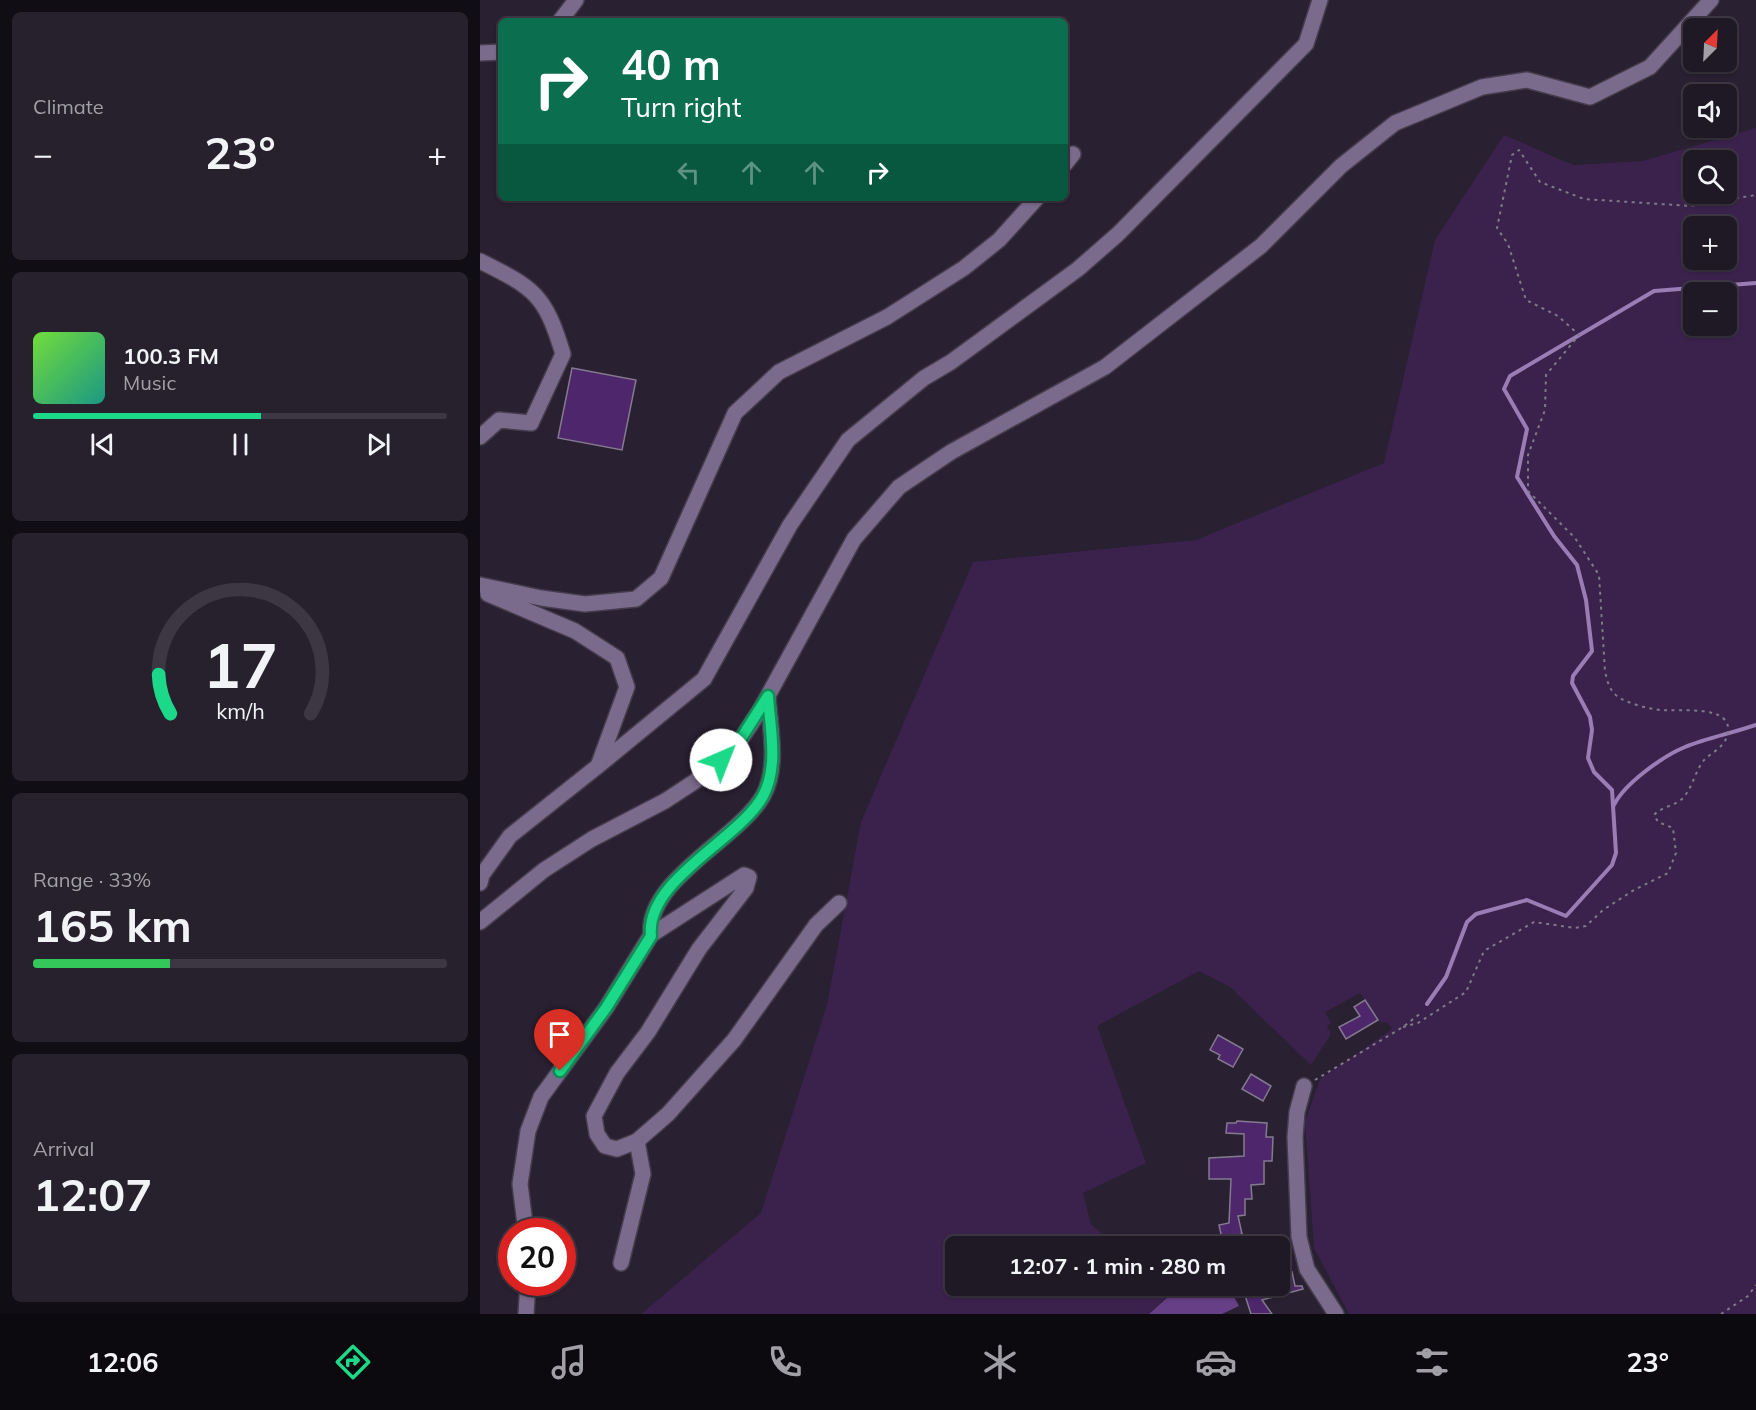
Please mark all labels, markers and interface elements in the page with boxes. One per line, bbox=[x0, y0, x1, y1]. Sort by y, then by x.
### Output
north arrow bbox=[1683, 18, 1737, 72]
map controls bbox=[1683, 18, 1737, 336]
text: 40 m bbox=[621, 38, 721, 91]
icon: right bbox=[522, 42, 600, 120]
button: sound bbox=[1683, 84, 1737, 138]
text: Turn right bbox=[621, 90, 741, 124]
text: Climate bbox=[33, 94, 104, 119]
text: 23° bbox=[204, 124, 276, 180]
text: − bbox=[33, 133, 53, 174]
text: + bbox=[427, 133, 447, 174]
button: search bbox=[1683, 150, 1737, 204]
icon: left bbox=[672, 156, 705, 189]
icon: ahead bbox=[735, 156, 768, 189]
icon: ahead bbox=[798, 156, 831, 189]
icon: right bbox=[861, 156, 894, 189]
button: + bbox=[1683, 216, 1737, 270]
button: − bbox=[1683, 282, 1737, 336]
text: 100.3 FM bbox=[123, 342, 219, 370]
text: Music bbox=[123, 370, 176, 395]
icon: previous bbox=[86, 428, 119, 461]
icon: pause bbox=[224, 428, 257, 461]
icon: next bbox=[362, 428, 395, 461]
text: 17 bbox=[203, 625, 277, 704]
text: km/h bbox=[216, 697, 264, 724]
position arrow bbox=[689, 728, 753, 792]
text: Range · 33% bbox=[33, 867, 151, 892]
text: 165 km bbox=[33, 897, 192, 953]
pin bbox=[534, 1009, 585, 1071]
icon: arrive bbox=[543, 1018, 576, 1051]
text: Arrival bbox=[33, 1136, 94, 1161]
text: 12:07 bbox=[33, 1166, 152, 1222]
speed limit sign: 20 bbox=[498, 1218, 576, 1296]
text: 12:07 · 1 min · 280 m bbox=[1009, 1252, 1226, 1280]
icon: directions bbox=[332, 1341, 374, 1383]
icon: music bbox=[548, 1341, 590, 1383]
icon: phone bbox=[764, 1341, 806, 1383]
icon: climate bbox=[979, 1341, 1021, 1383]
icon: car bbox=[1195, 1341, 1237, 1383]
icon: filters bbox=[1411, 1341, 1453, 1383]
text: 12:06 bbox=[87, 1345, 158, 1379]
text: 23° bbox=[1626, 1345, 1669, 1379]

